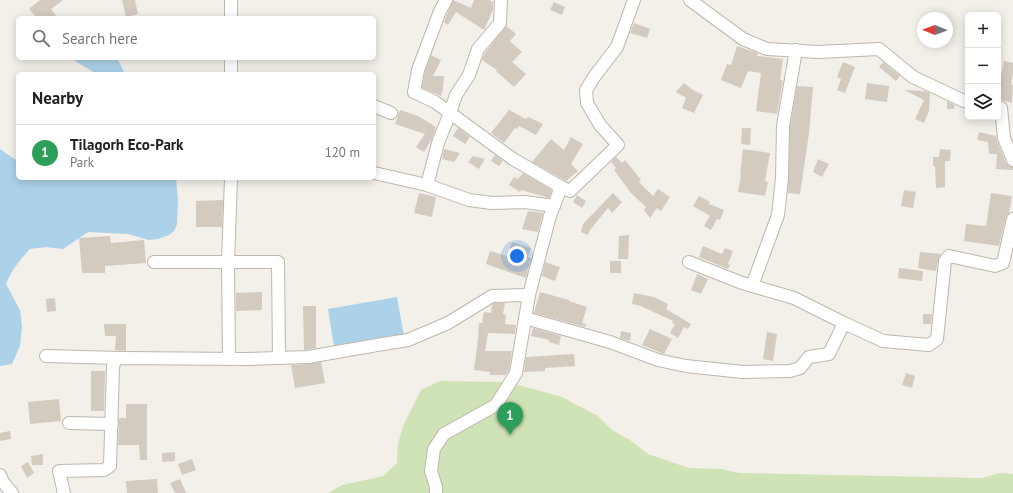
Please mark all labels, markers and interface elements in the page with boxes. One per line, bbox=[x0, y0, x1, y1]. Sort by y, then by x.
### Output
north arrow bbox=[917, 12, 953, 48]
map controls bbox=[965, 12, 1001, 120]
button: + bbox=[965, 12, 1001, 48]
search box bbox=[16, 16, 376, 60]
icon: search bbox=[30, 27, 52, 49]
text: Search here bbox=[62, 29, 138, 48]
button: − bbox=[965, 48, 1001, 84]
button: layers bbox=[965, 84, 1001, 120]
text: Nearby bbox=[32, 87, 83, 109]
text: Tilagorh Eco-Park bbox=[70, 135, 183, 154]
text: 1 bbox=[41, 144, 49, 161]
text: 120 m bbox=[325, 144, 360, 161]
text: Park bbox=[70, 154, 94, 171]
your location bbox=[507, 246, 527, 266]
pin: 1 bbox=[497, 402, 523, 435]

